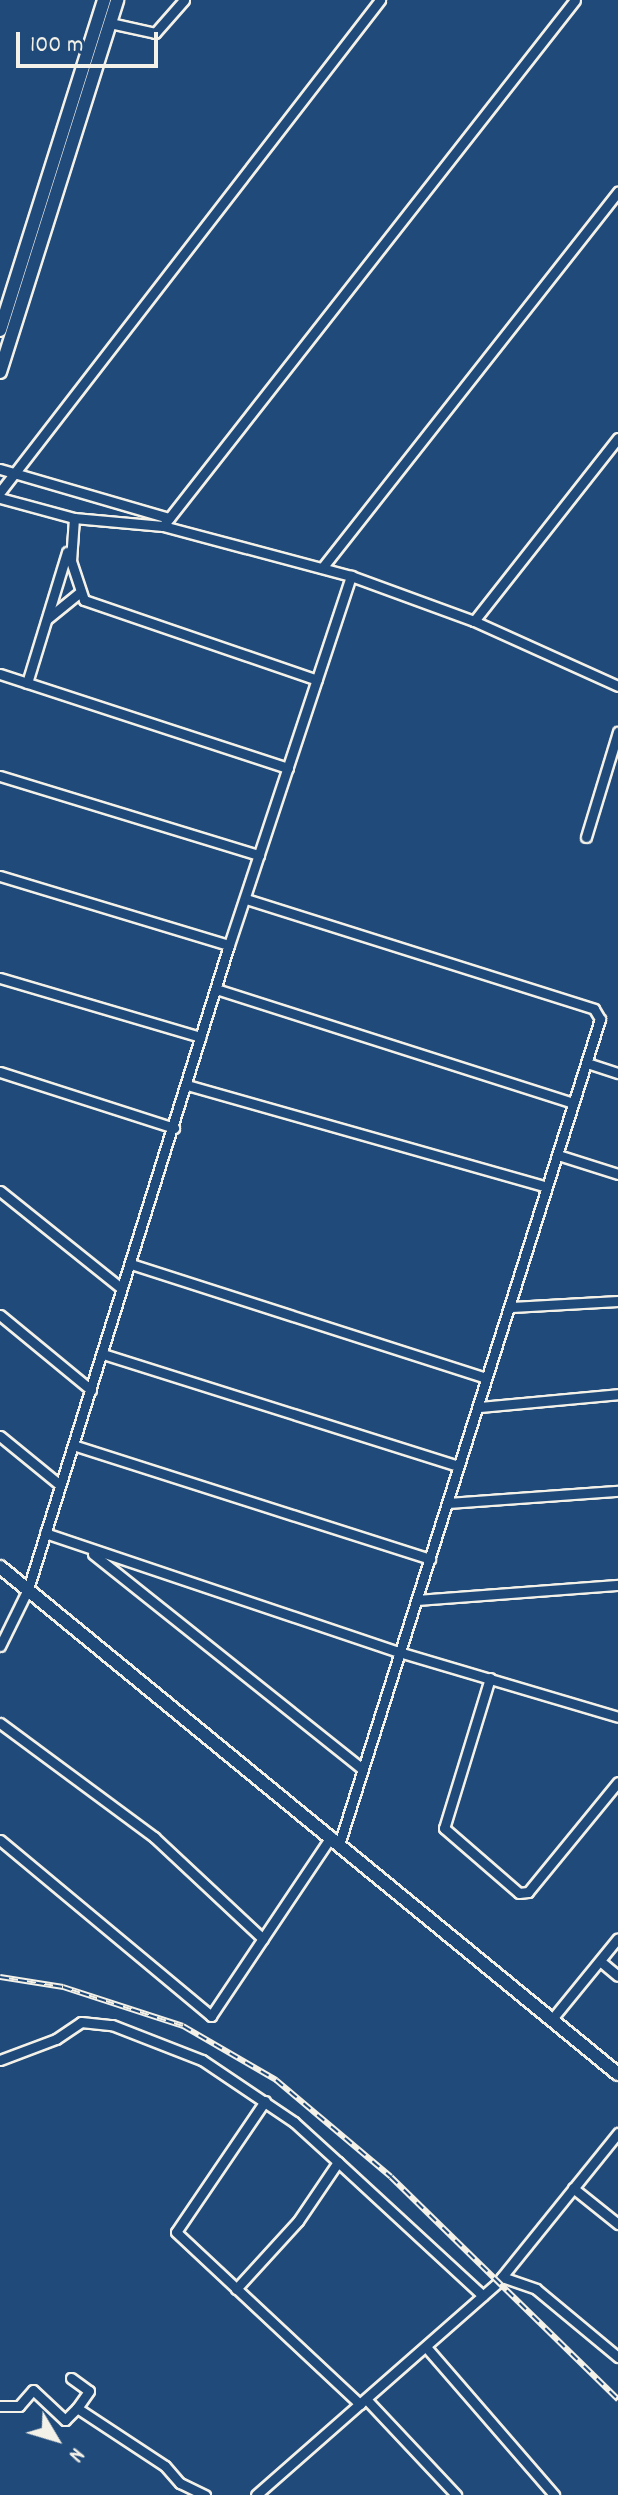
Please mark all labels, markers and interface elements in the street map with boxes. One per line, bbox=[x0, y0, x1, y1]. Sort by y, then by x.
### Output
scale bar bbox=[20, 16, 162, 66]
text: 100 m bbox=[30, 29, 83, 63]
north arrow bbox=[16, 2399, 96, 2479]
text: N bbox=[60, 2440, 91, 2468]

